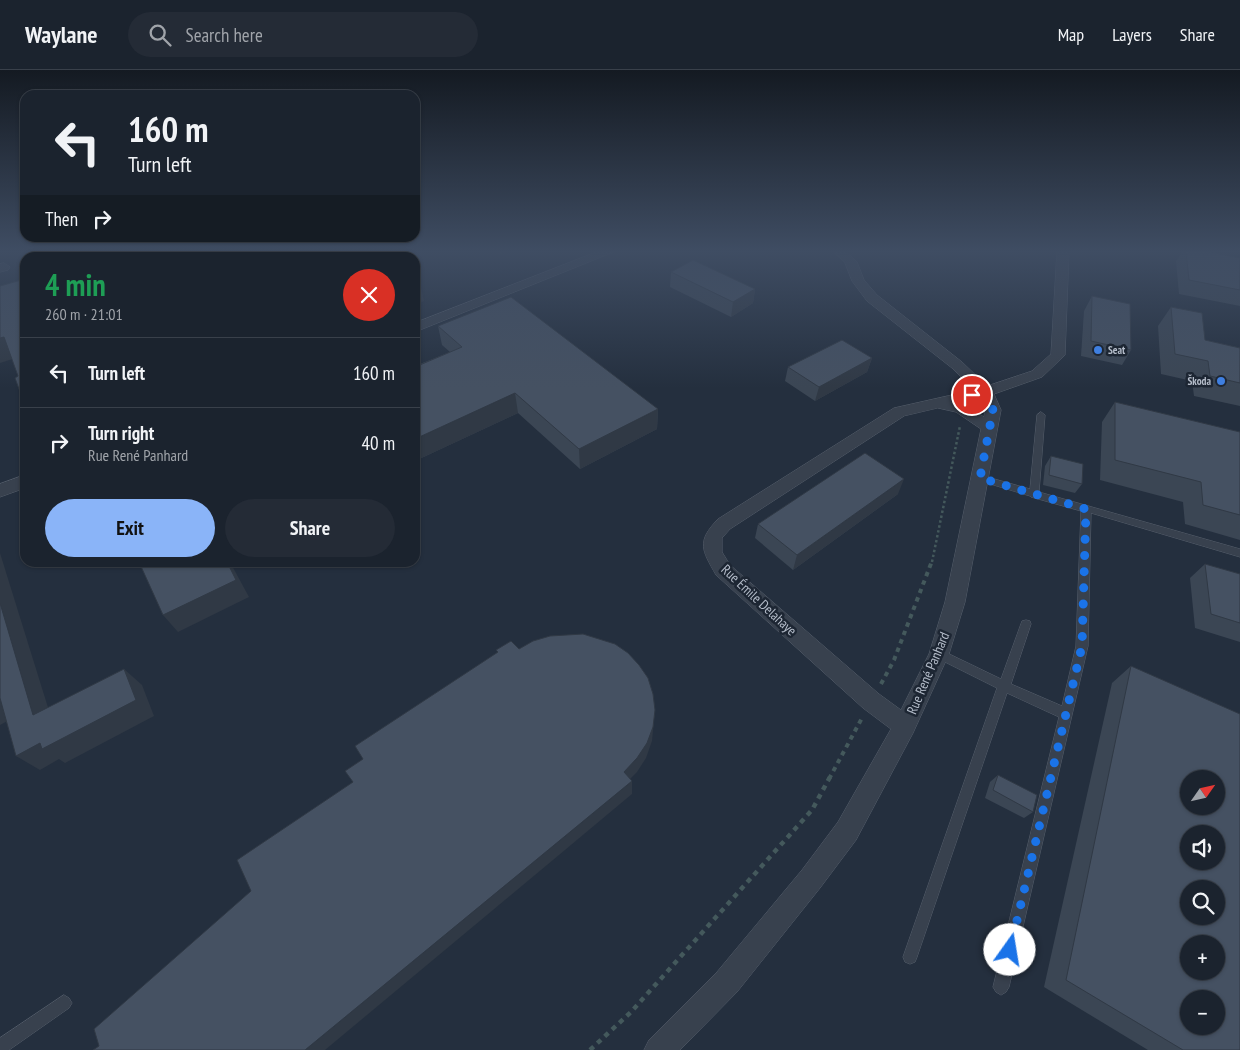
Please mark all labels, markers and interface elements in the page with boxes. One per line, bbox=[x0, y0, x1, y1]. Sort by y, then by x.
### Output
search box bbox=[128, 12, 478, 57]
text: Waylane bbox=[25, 19, 98, 50]
icon: search bbox=[146, 21, 174, 49]
text: Search here bbox=[186, 23, 263, 47]
text: Map bbox=[1058, 23, 1084, 46]
text: Layers bbox=[1112, 23, 1152, 46]
text: Share bbox=[1180, 23, 1215, 46]
text: 160 m bbox=[128, 106, 209, 152]
icon: left bbox=[45, 110, 110, 175]
text: Turn left bbox=[128, 150, 192, 178]
icon: right bbox=[88, 205, 116, 233]
text: Then bbox=[45, 207, 78, 231]
text: 4 min bbox=[45, 265, 106, 304]
button: close bbox=[343, 269, 395, 321]
text: 260 m · 21:01 bbox=[45, 304, 123, 324]
place label: Seat bbox=[1108, 343, 1126, 357]
marker: Seat bbox=[1092, 344, 1104, 356]
icon: left bbox=[45, 359, 73, 387]
text: Turn left bbox=[88, 361, 145, 385]
text: 160 m bbox=[353, 361, 395, 385]
pin bbox=[951, 374, 993, 416]
place label: Škoda bbox=[1187, 374, 1211, 388]
marker: Škoda bbox=[1215, 375, 1227, 387]
icon: arrive bbox=[958, 381, 986, 409]
text: Turn right bbox=[88, 421, 154, 445]
icon: right bbox=[45, 429, 73, 457]
text: 40 m bbox=[362, 431, 395, 455]
text: Rue René Panhard bbox=[88, 445, 188, 465]
button: Exit bbox=[45, 499, 215, 557]
button: Share bbox=[225, 499, 395, 557]
street label: Rue Émile Delahaye bbox=[718, 561, 801, 640]
street label: Rue René Panhard bbox=[903, 629, 953, 717]
north arrow bbox=[1180, 770, 1225, 815]
map controls bbox=[1180, 770, 1225, 1035]
button: sound bbox=[1180, 825, 1225, 870]
button: search bbox=[1180, 880, 1225, 925]
position arrow bbox=[983, 923, 1035, 975]
button: + bbox=[1180, 935, 1225, 980]
button: − bbox=[1180, 990, 1225, 1035]

